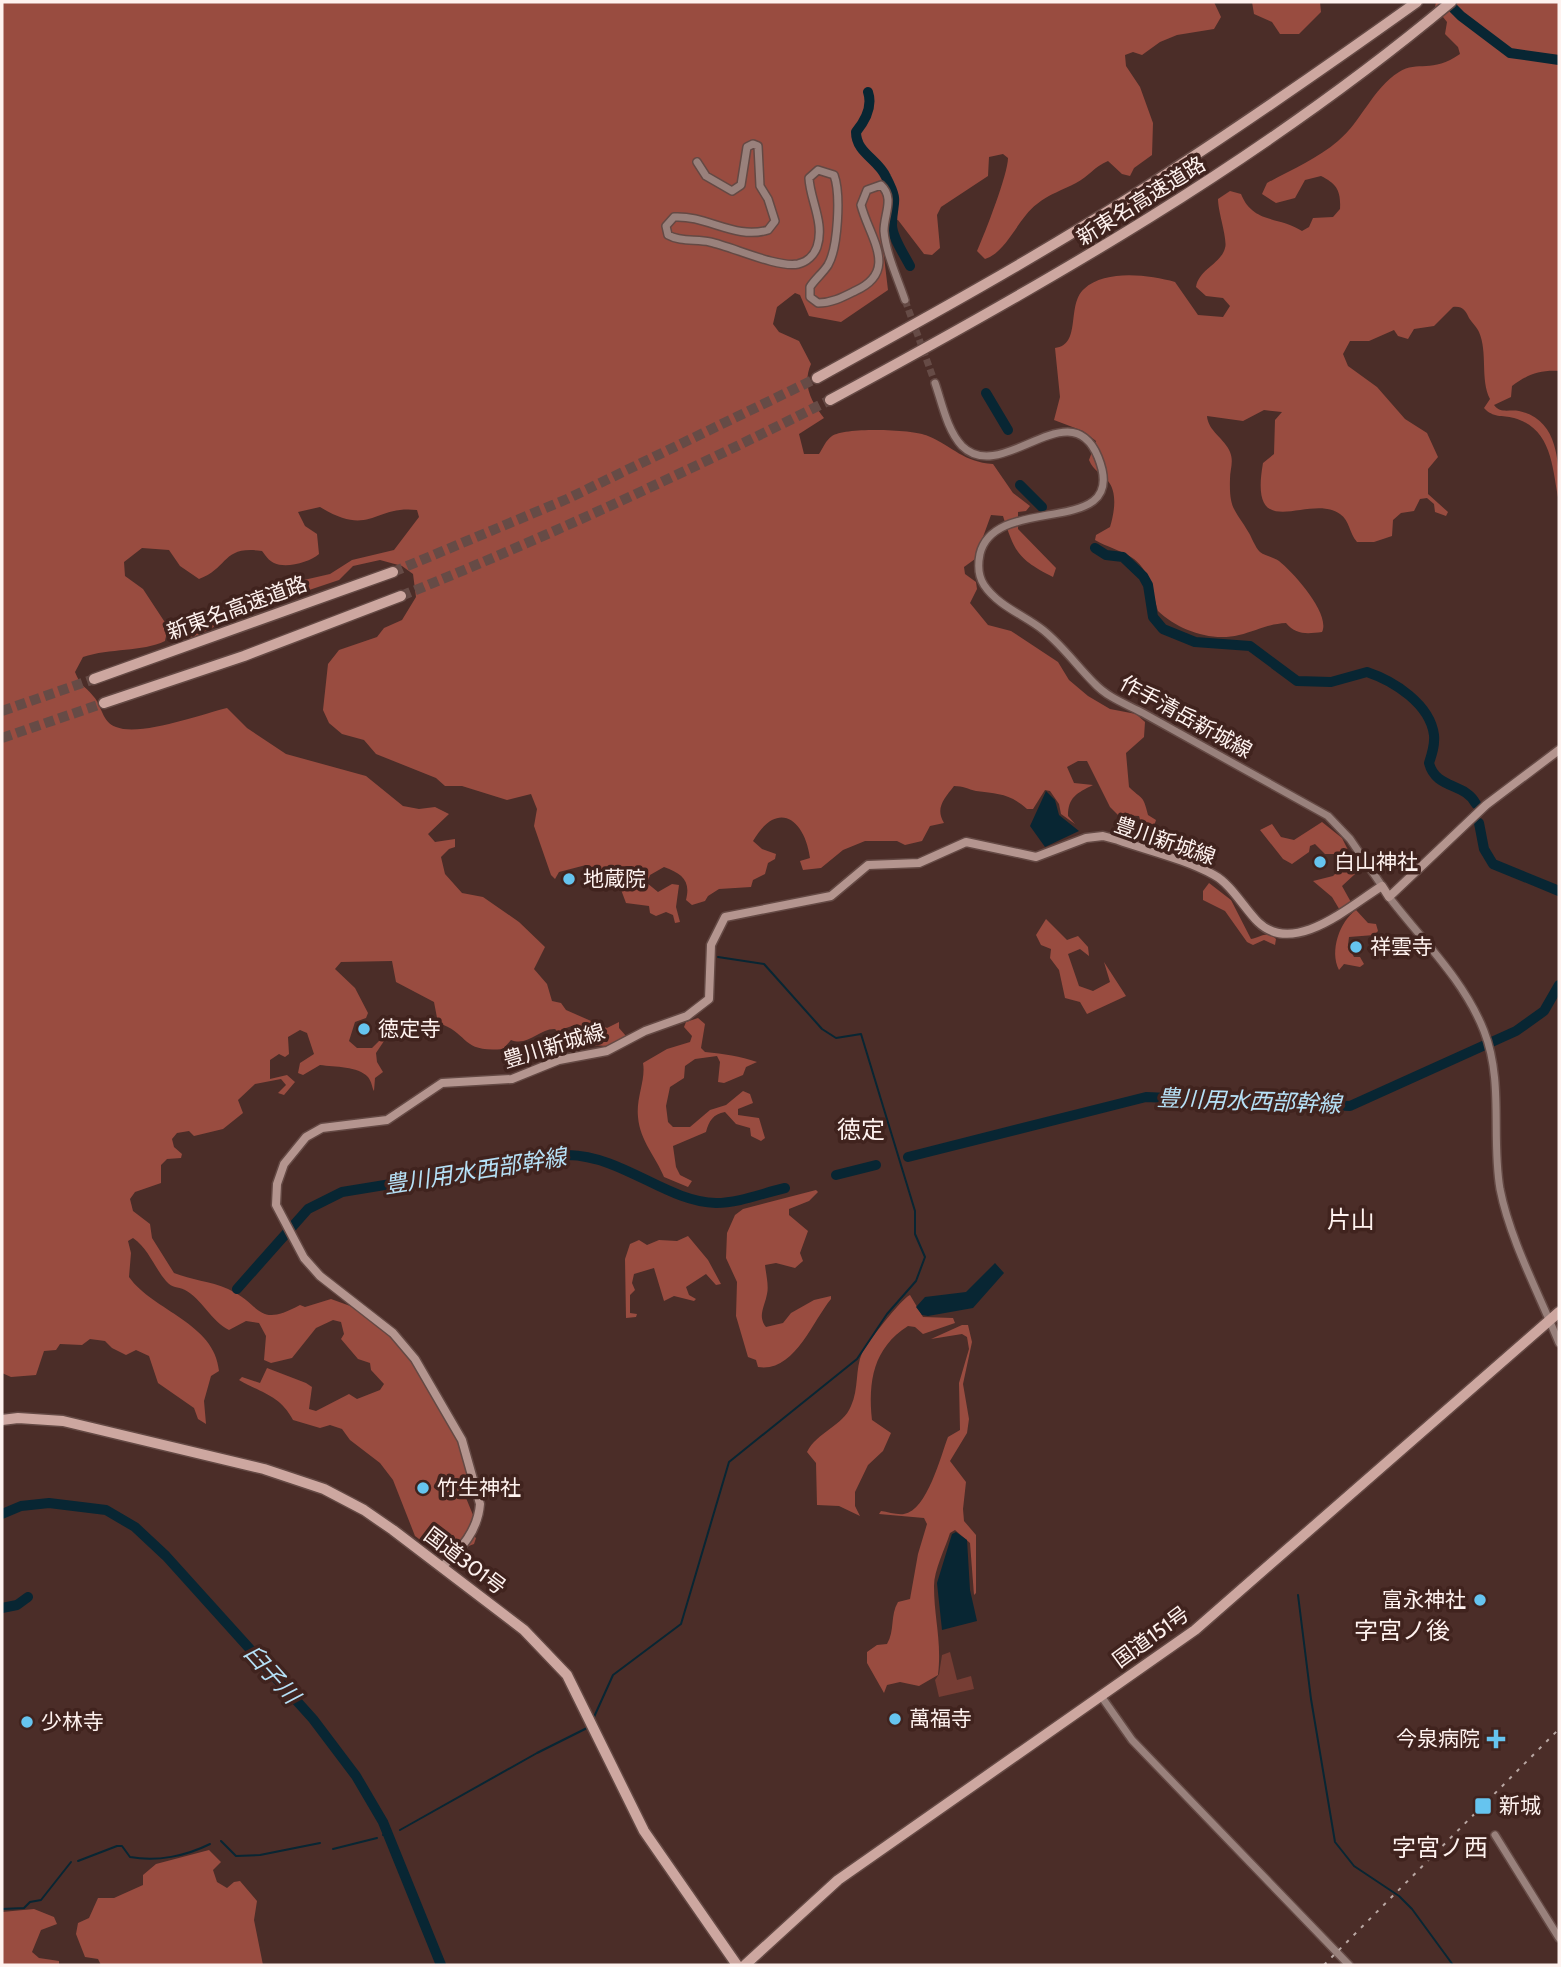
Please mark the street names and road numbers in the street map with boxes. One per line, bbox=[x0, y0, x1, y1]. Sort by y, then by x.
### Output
street label: 新東名高速道路 bbox=[1072, 151, 1210, 250]
street label: 新東名高速道路 bbox=[163, 571, 310, 644]
street label: 作手清岳新城線 bbox=[1116, 670, 1257, 763]
street label: 豊川新城線 bbox=[1111, 812, 1219, 869]
street label: 豊川新城線 bbox=[500, 1018, 608, 1073]
street label: 国道301号 bbox=[419, 1522, 511, 1599]
street label: 国道151号 bbox=[1108, 1601, 1194, 1673]

